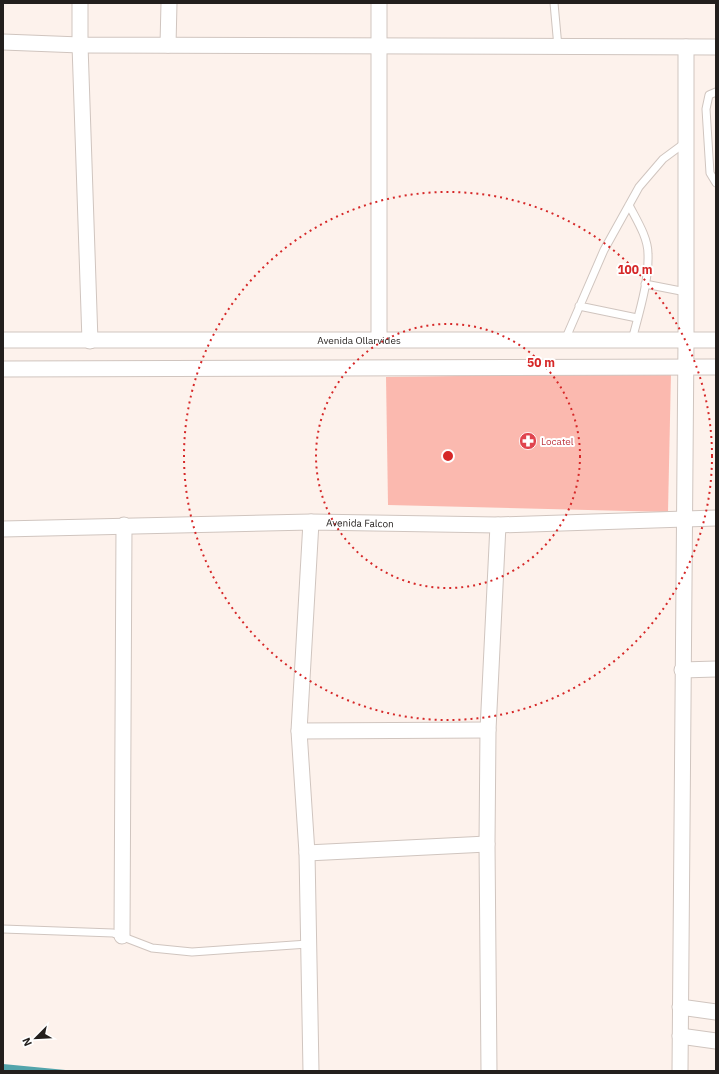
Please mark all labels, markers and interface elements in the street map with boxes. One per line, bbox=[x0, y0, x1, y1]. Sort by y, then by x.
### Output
text: 100 m bbox=[617, 262, 653, 277]
street label: Avenida Ollarvides bbox=[317, 334, 401, 347]
text: 50 m bbox=[527, 355, 555, 370]
pharmacy icon: Locatel bbox=[518, 431, 538, 451]
place label: Locatel bbox=[541, 435, 574, 448]
centre of rings bbox=[441, 449, 455, 463]
street label: Avenida Falcon bbox=[326, 516, 394, 530]
north arrow bbox=[16, 1018, 56, 1058]
text: N bbox=[19, 1036, 35, 1049]

